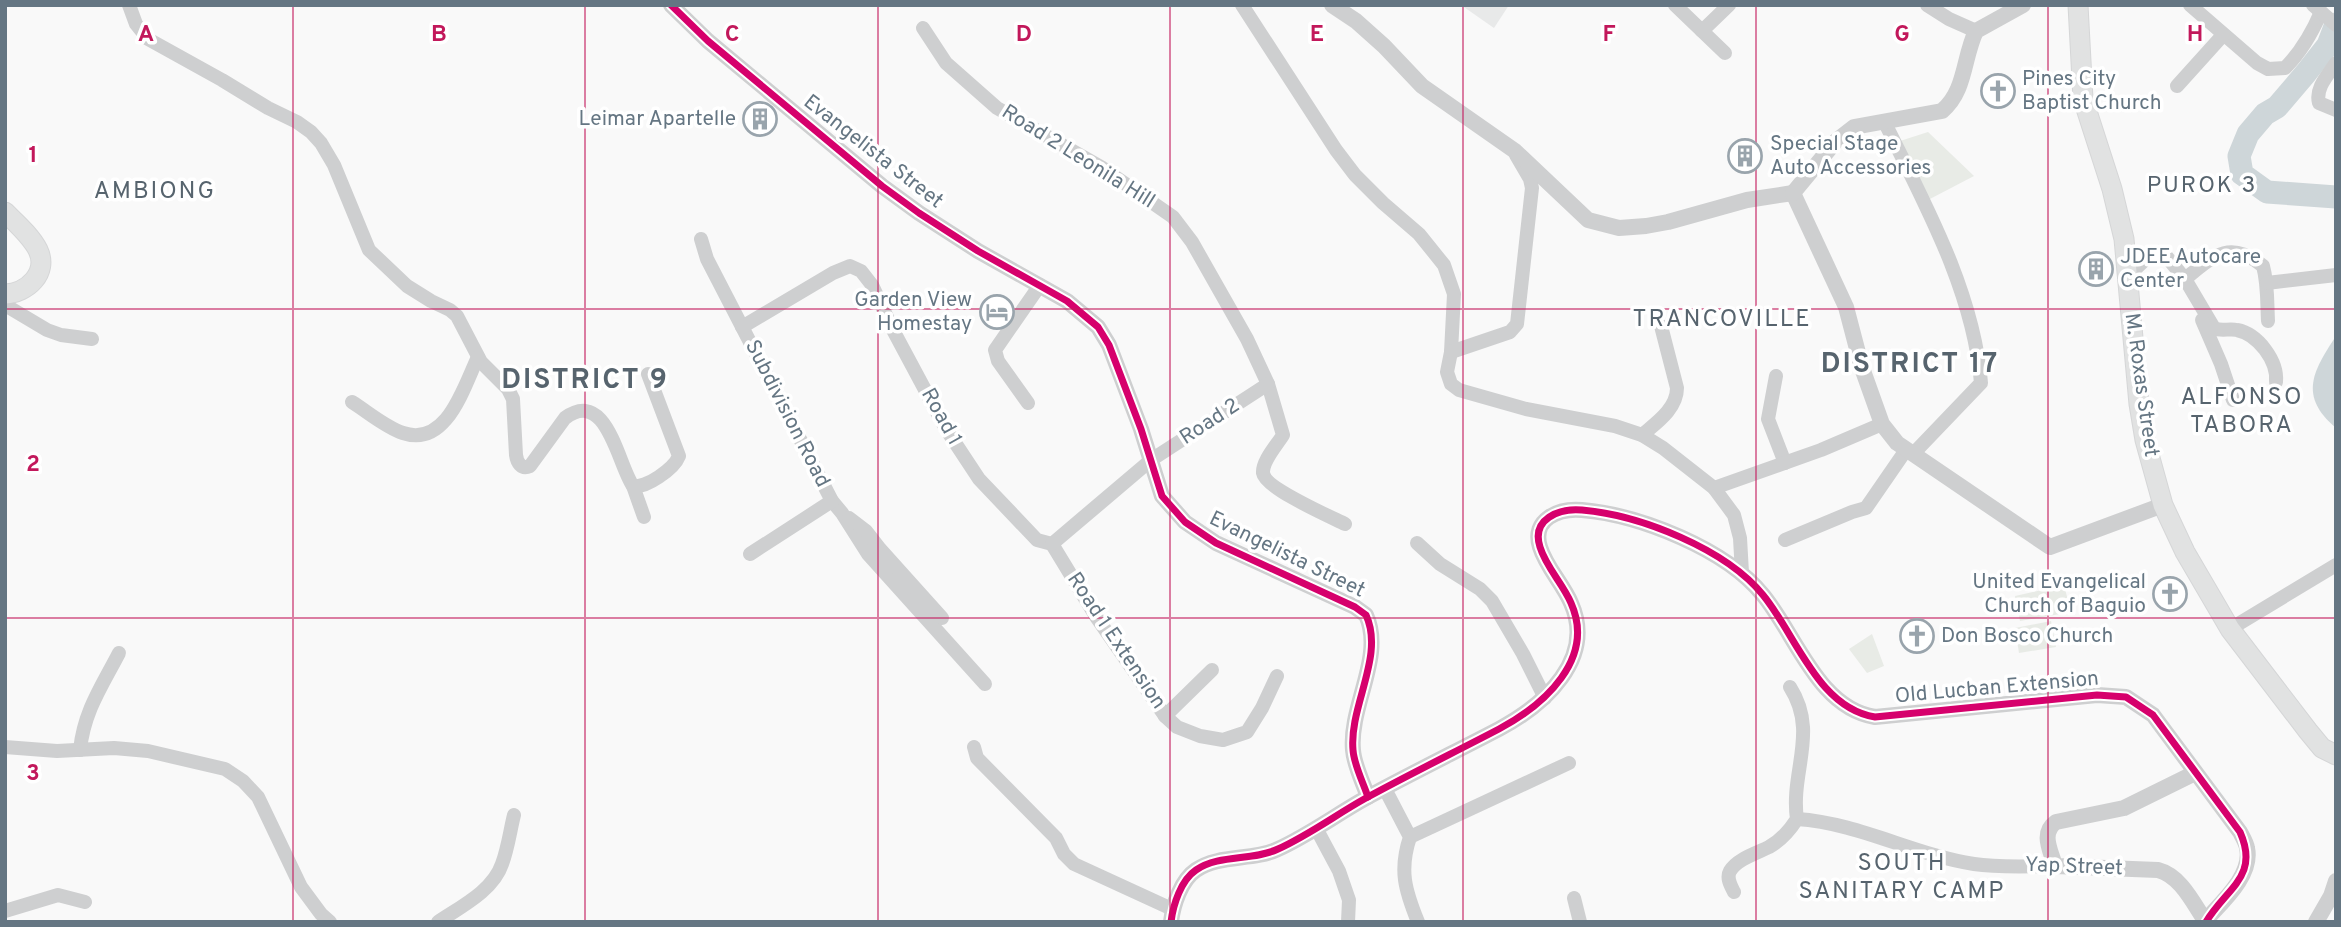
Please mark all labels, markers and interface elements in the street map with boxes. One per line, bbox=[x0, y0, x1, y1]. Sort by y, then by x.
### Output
text: A bbox=[138, 21, 154, 50]
text: B bbox=[431, 21, 447, 50]
text: C bbox=[725, 21, 739, 50]
text: D bbox=[1016, 21, 1032, 50]
text: E bbox=[1310, 21, 1324, 50]
text: F bbox=[1602, 21, 1616, 50]
text: G bbox=[1894, 21, 1910, 50]
text: H bbox=[2187, 21, 2203, 50]
place label: Pines City Baptist Church bbox=[2022, 66, 2162, 117]
church icon: Pines City Baptist Church bbox=[1979, 72, 2017, 110]
street label: Evangelista Street bbox=[798, 89, 948, 215]
street label: Road 2 Leonila Hill bbox=[996, 99, 1160, 215]
building icon: Leimar Apartelle bbox=[741, 100, 779, 138]
place label: Leimar Apartelle bbox=[579, 106, 736, 133]
place label: Special Stage Auto Accessories bbox=[1770, 131, 1931, 182]
building icon: Special Stage Auto Accessories bbox=[1726, 137, 1764, 175]
text: 1 bbox=[28, 142, 38, 171]
district label: PUROK 3 bbox=[2147, 172, 2257, 201]
district label: AMBIONG bbox=[94, 177, 216, 207]
place label: JDEE Autocare Center bbox=[2120, 244, 2261, 295]
building icon: JDEE Autocare Center bbox=[2077, 250, 2115, 288]
place label: Garden View Homestay bbox=[854, 287, 972, 338]
hotel icon: Garden View Homestay bbox=[978, 293, 1016, 331]
district label: TRANCOVILLE bbox=[1632, 305, 1812, 335]
street label: M. Roxas Street bbox=[2118, 311, 2164, 459]
street label: Subdivision Road bbox=[738, 336, 836, 492]
district label: DISTRICT 17 bbox=[1821, 347, 1999, 383]
district label: DISTRICT 9 bbox=[501, 363, 669, 399]
district label: ALFONSO TABORA bbox=[2180, 383, 2304, 441]
street label: Road 1 bbox=[914, 384, 968, 450]
street label: Road 2 bbox=[1175, 393, 1245, 451]
text: 2 bbox=[26, 451, 40, 480]
street label: Evangelista Street bbox=[1205, 506, 1369, 604]
street label: Road 1 Extension bbox=[1060, 567, 1172, 715]
place label: United Evangelical Church of Baguio bbox=[1972, 569, 2146, 620]
church icon: United Evangelical Church of Baguio bbox=[2151, 575, 2189, 613]
church icon: Don Bosco Church bbox=[1898, 617, 1936, 655]
place label: Don Bosco Church bbox=[1941, 623, 2113, 650]
street label: Old Lucban Extension bbox=[1894, 666, 2100, 710]
text: 3 bbox=[26, 760, 40, 789]
district label: SOUTH SANITARY CAMP bbox=[1799, 849, 2005, 907]
street label: Yap Street bbox=[2025, 852, 2123, 882]

